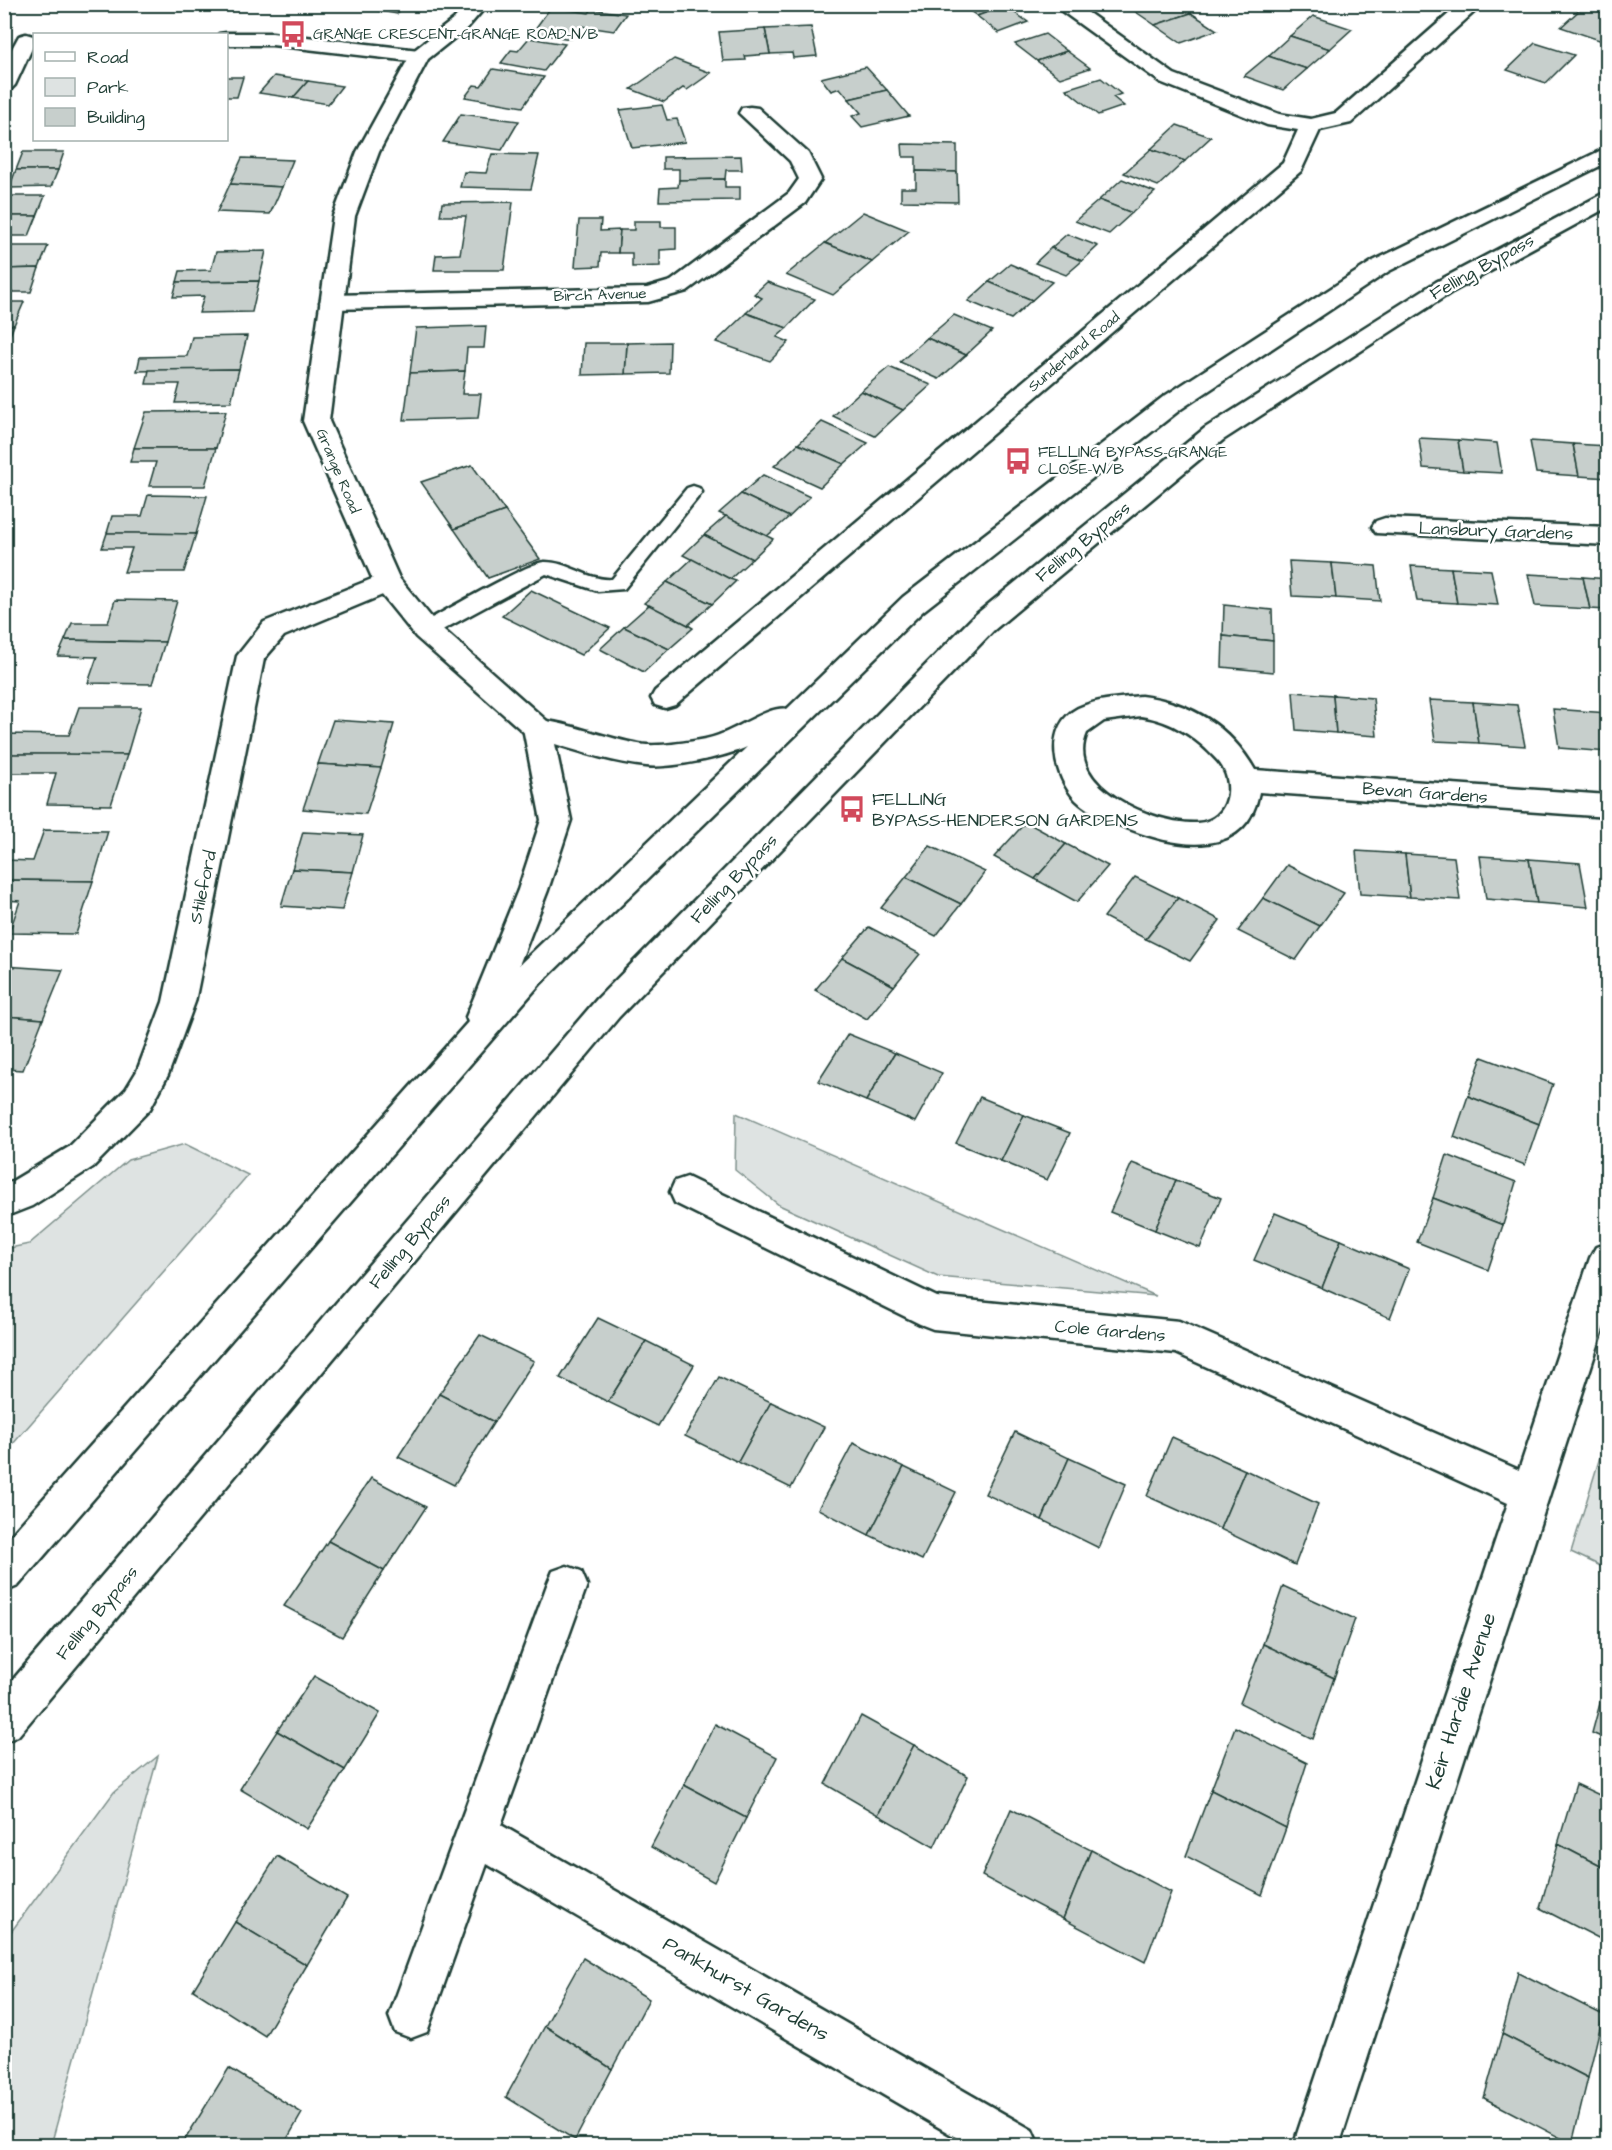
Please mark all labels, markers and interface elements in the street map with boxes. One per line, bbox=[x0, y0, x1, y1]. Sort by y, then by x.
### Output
bus stop icon: GRANGE CRESCENT-GRANGE ROAD-N/B bbox=[278, 19, 308, 49]
place label: GRANGE CRESCENT-GRANGE ROAD-N/B bbox=[313, 24, 598, 45]
legend bbox=[33, 33, 228, 141]
text: Road bbox=[87, 45, 128, 70]
text: Park bbox=[87, 75, 129, 100]
text: Building bbox=[87, 105, 145, 131]
street label: Felling Bypass bbox=[1425, 228, 1539, 307]
street label: Birch Avenue bbox=[553, 283, 647, 307]
street label: Sunderland Road bbox=[1023, 307, 1125, 397]
street label: Grange Road bbox=[310, 425, 365, 517]
place label: FELLING BYPASS-GRANGE CLOSE-W/B bbox=[1038, 442, 1227, 480]
bus stop icon: FELLING BYPASS-GRANGE CLOSE-W/B bbox=[1003, 446, 1033, 476]
street label: Felling Bypass bbox=[1030, 496, 1137, 589]
street label: Lansbury Gardens bbox=[1418, 516, 1574, 547]
street label: Bevan Gardens bbox=[1361, 776, 1489, 810]
place label: FELLING BYPASS-HENDERSON GARDENS bbox=[872, 787, 1138, 833]
bus stop icon: FELLING BYPASS-HENDERSON GARDENS bbox=[837, 794, 867, 824]
street label: Felling Bypass bbox=[685, 829, 784, 930]
street label: Stileford bbox=[183, 848, 223, 926]
street label: Felling Bypass bbox=[363, 1190, 458, 1295]
street label: Cole Gardens bbox=[1054, 1314, 1166, 1348]
street label: Felling Bypass bbox=[50, 1561, 145, 1666]
street label: Keir Hardie Avenue bbox=[1419, 1609, 1503, 1793]
street label: Pankhurst Gardens bbox=[658, 1930, 834, 2048]

